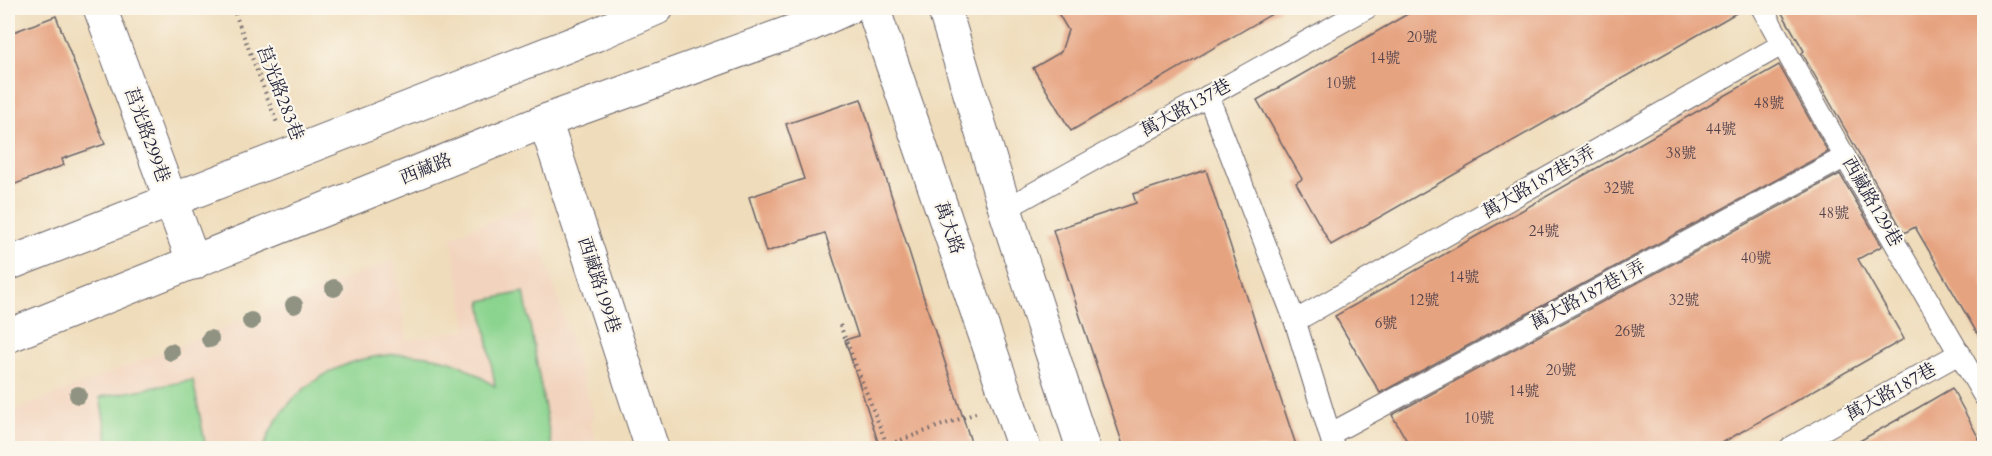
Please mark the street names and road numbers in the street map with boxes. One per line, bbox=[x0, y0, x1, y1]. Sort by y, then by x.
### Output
street label: 莒光路283巷 bbox=[250, 42, 310, 144]
street label: 萬大路137巷 bbox=[1136, 73, 1236, 143]
street label: 莒光路299巷 bbox=[118, 84, 176, 186]
street label: 萬大路187巷3弄 bbox=[1478, 139, 1600, 225]
street label: 西藏路 bbox=[396, 147, 456, 191]
street label: 西藏路129巷 bbox=[1836, 153, 1908, 251]
street label: 萬大路 bbox=[928, 198, 970, 258]
street label: 西藏路199巷 bbox=[572, 234, 626, 336]
street label: 萬大路187巷1弄 bbox=[1526, 254, 1650, 336]
street label: 萬大路187巷 bbox=[1841, 357, 1941, 427]

